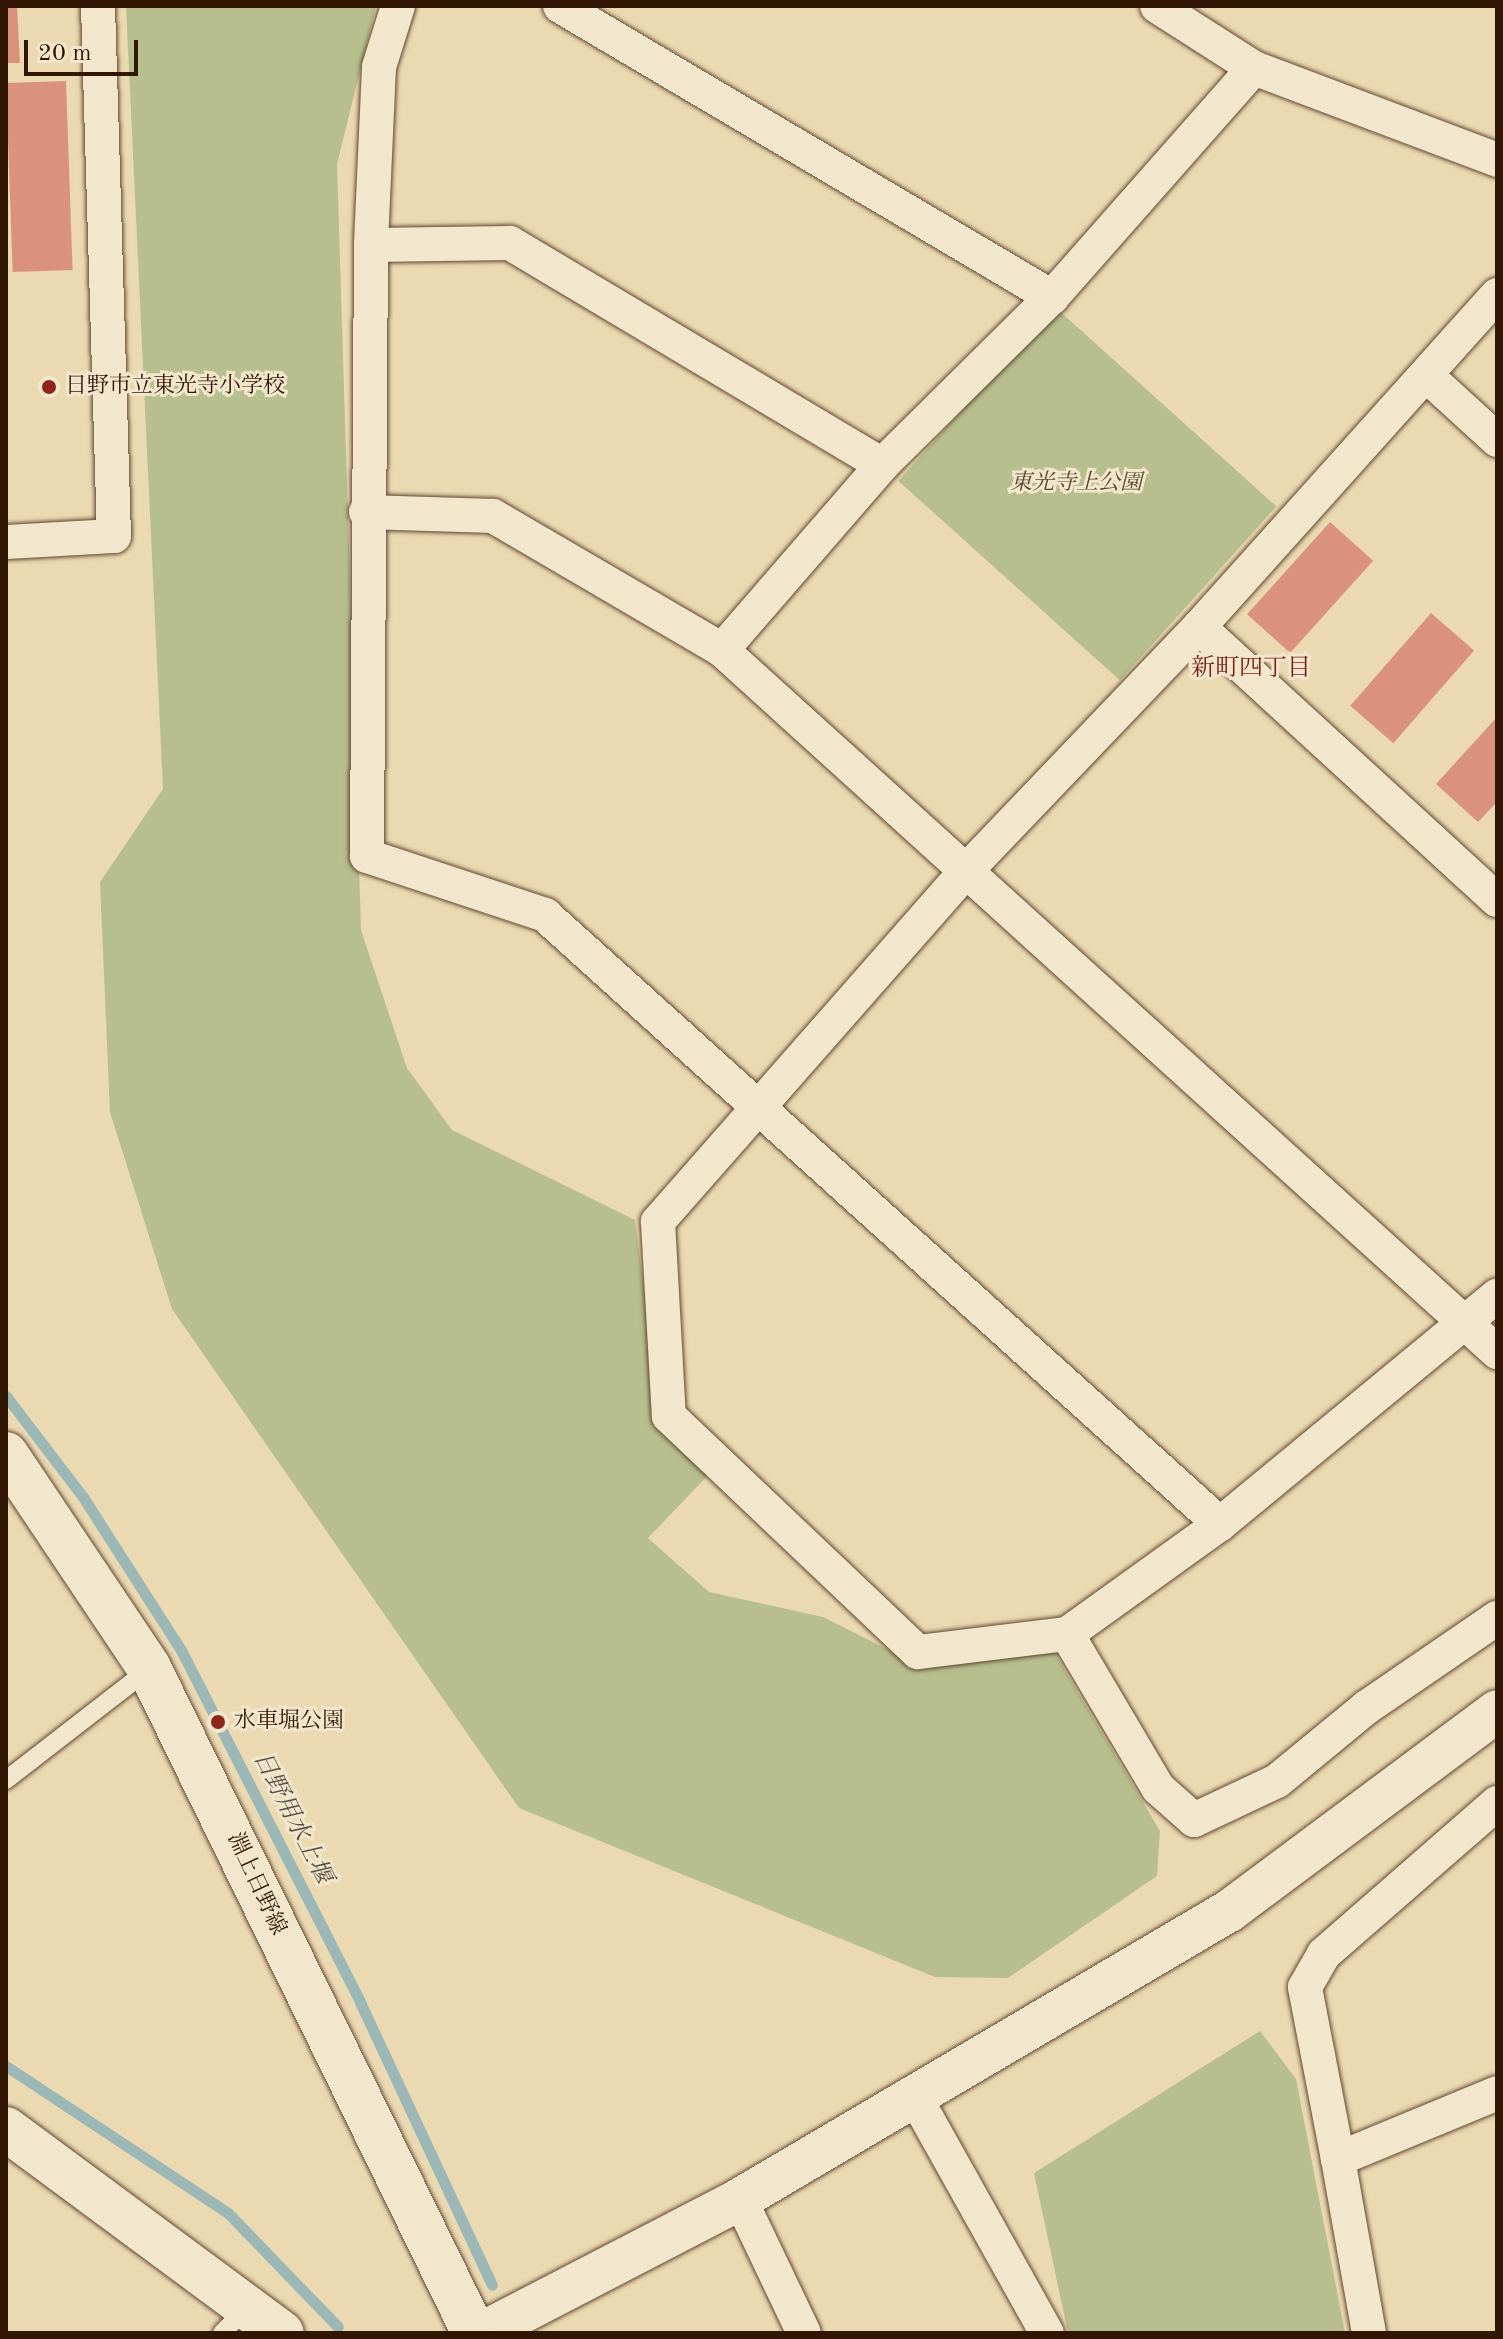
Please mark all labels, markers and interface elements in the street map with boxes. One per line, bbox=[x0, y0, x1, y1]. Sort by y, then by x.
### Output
scale bar bbox=[28, 24, 142, 74]
text: 20 m bbox=[38, 42, 92, 66]
place label: 日野市立東光寺小学校 bbox=[65, 374, 285, 400]
marker: 日野市立東光寺小学校 bbox=[40, 378, 58, 396]
park label: 東光寺上公園 bbox=[1010, 471, 1142, 497]
district label: 新町四丁目 bbox=[1191, 656, 1311, 684]
place label: 水車堀公園 bbox=[234, 1709, 344, 1735]
marker: 水車堀公園 bbox=[209, 1713, 227, 1731]
water label: 日野用水上堰 bbox=[245, 1747, 337, 1889]
street label: 淵上日野線 bbox=[221, 1829, 291, 1939]

